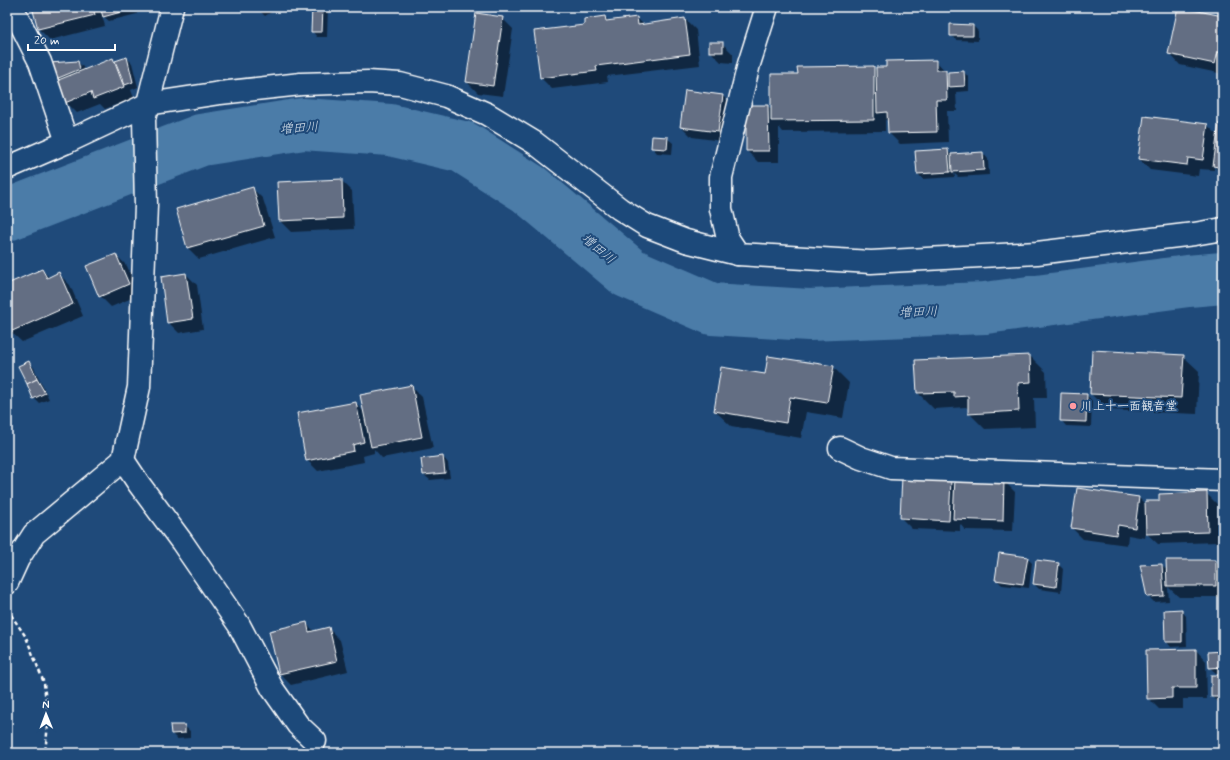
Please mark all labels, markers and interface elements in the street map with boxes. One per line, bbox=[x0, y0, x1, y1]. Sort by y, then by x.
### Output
scale bar bbox=[28, 26, 115, 52]
text: 20 m bbox=[34, 33, 60, 49]
water label: 増田川 bbox=[279, 119, 319, 138]
water label: 増田川 bbox=[578, 230, 618, 268]
water label: 増田川 bbox=[898, 303, 938, 322]
place label: 川上十一面観音堂 bbox=[1081, 399, 1177, 415]
marker: 川上十一面観音堂 bbox=[1068, 401, 1078, 411]
north arrow bbox=[26, 694, 66, 734]
text: N bbox=[42, 698, 50, 712]

